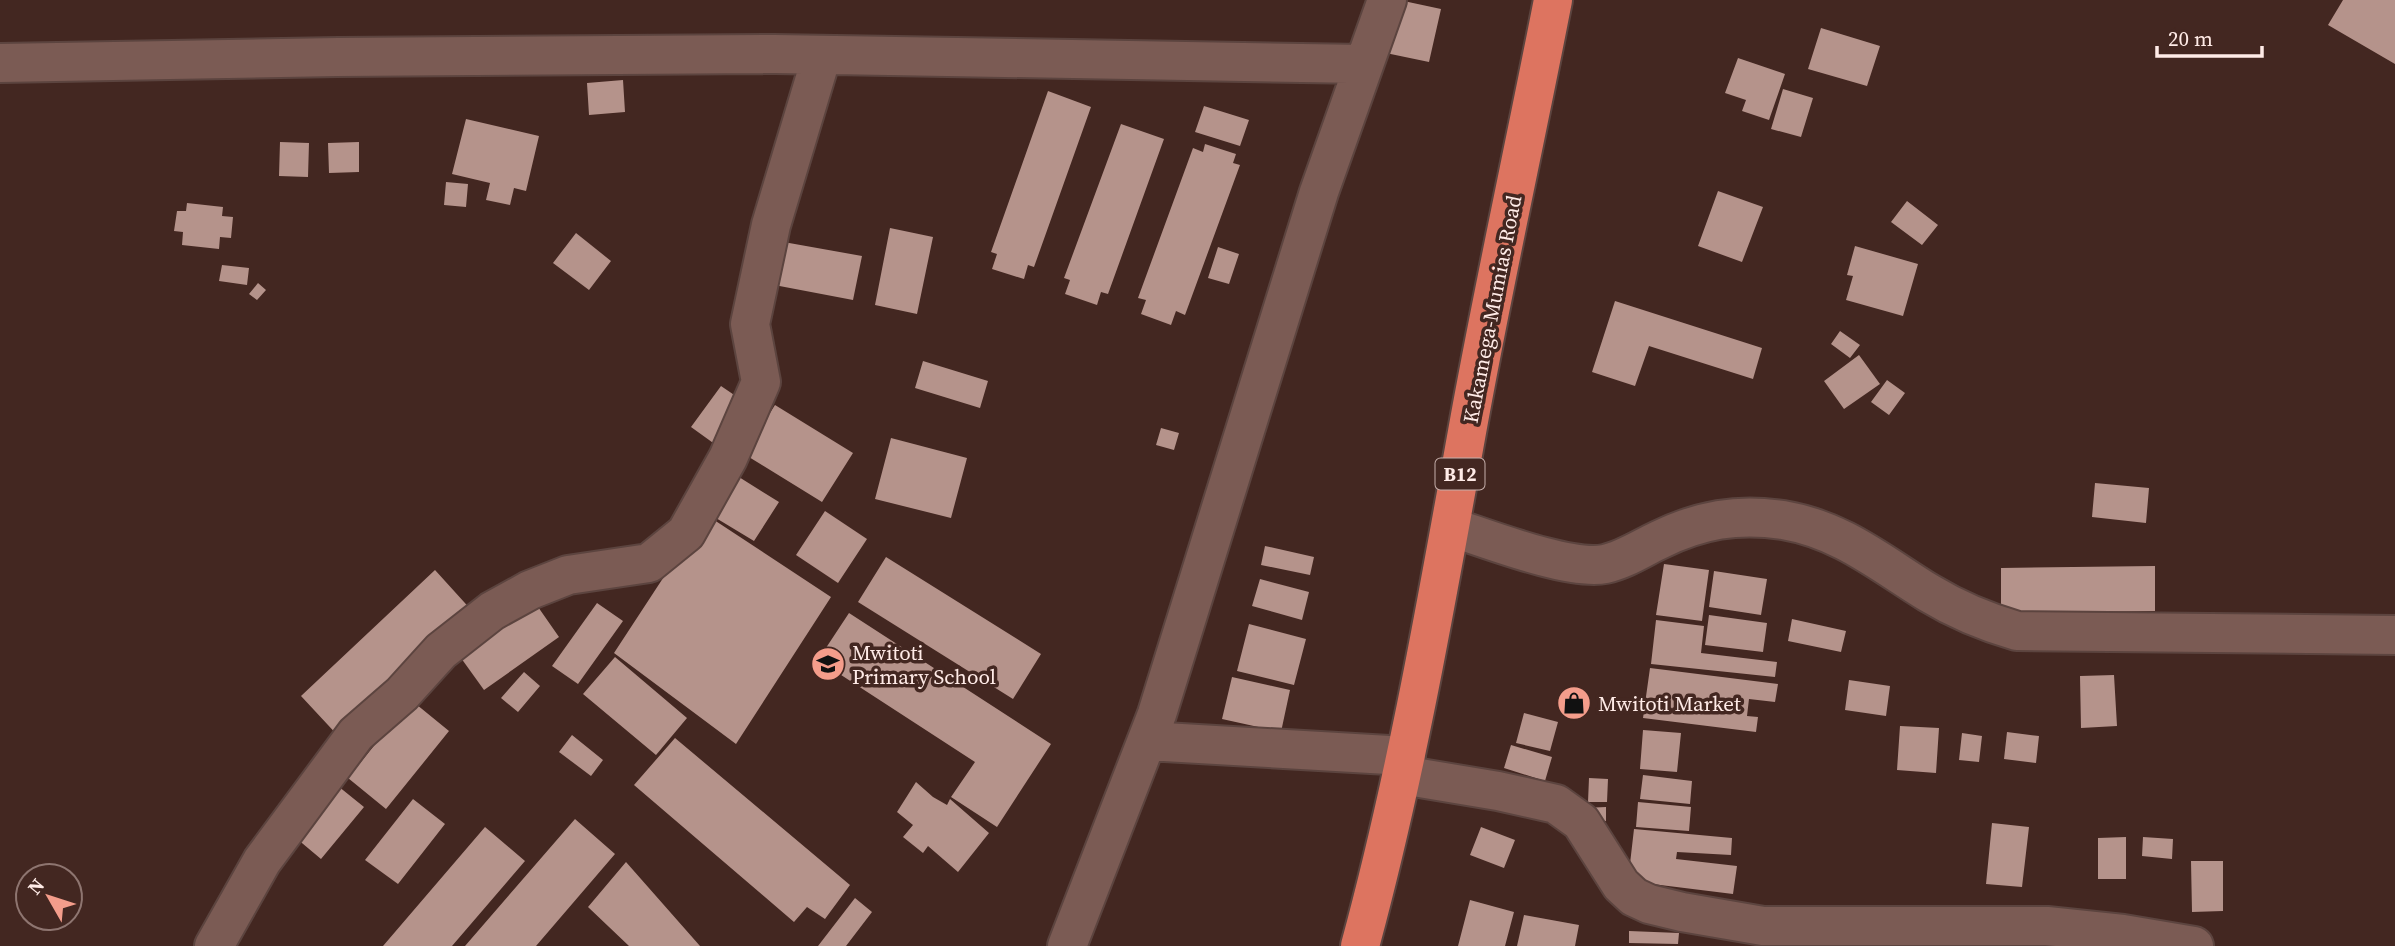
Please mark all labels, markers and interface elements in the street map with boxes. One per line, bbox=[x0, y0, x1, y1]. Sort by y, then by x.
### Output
scale bar bbox=[2157, 14, 2262, 58]
text: 20 m bbox=[2168, 24, 2213, 53]
street label: Kakamega-Mumias Road bbox=[1456, 192, 1528, 425]
road number: B12 bbox=[1436, 458, 1484, 489]
place label: Mwitoti Primary School bbox=[852, 638, 996, 691]
school or university icon: Mwitoti Primary School bbox=[809, 645, 847, 683]
shop icon: Mwitoti Market bbox=[1555, 684, 1593, 722]
place label: Mwitoti Market bbox=[1598, 689, 1741, 718]
north arrow bbox=[14, 862, 84, 932]
text: N bbox=[21, 873, 50, 900]

